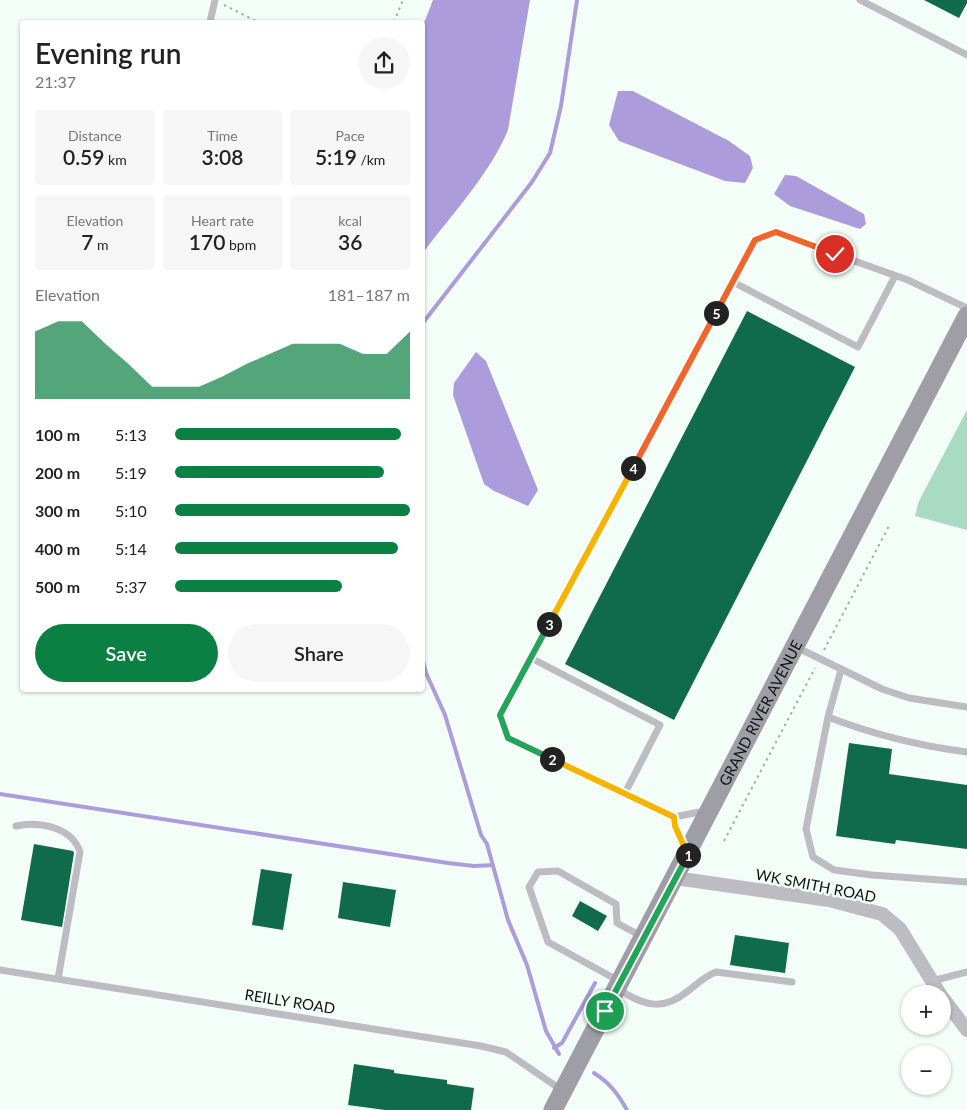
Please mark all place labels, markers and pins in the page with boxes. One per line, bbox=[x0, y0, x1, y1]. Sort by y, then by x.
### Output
pin bbox=[814, 233, 856, 275]
pin: 5 bbox=[704, 300, 728, 326]
pin: 4 bbox=[620, 456, 646, 480]
pin: 3 bbox=[536, 612, 562, 636]
pin: 2 bbox=[540, 746, 564, 772]
pin: 1 bbox=[676, 842, 700, 868]
pin bbox=[584, 990, 626, 1032]

